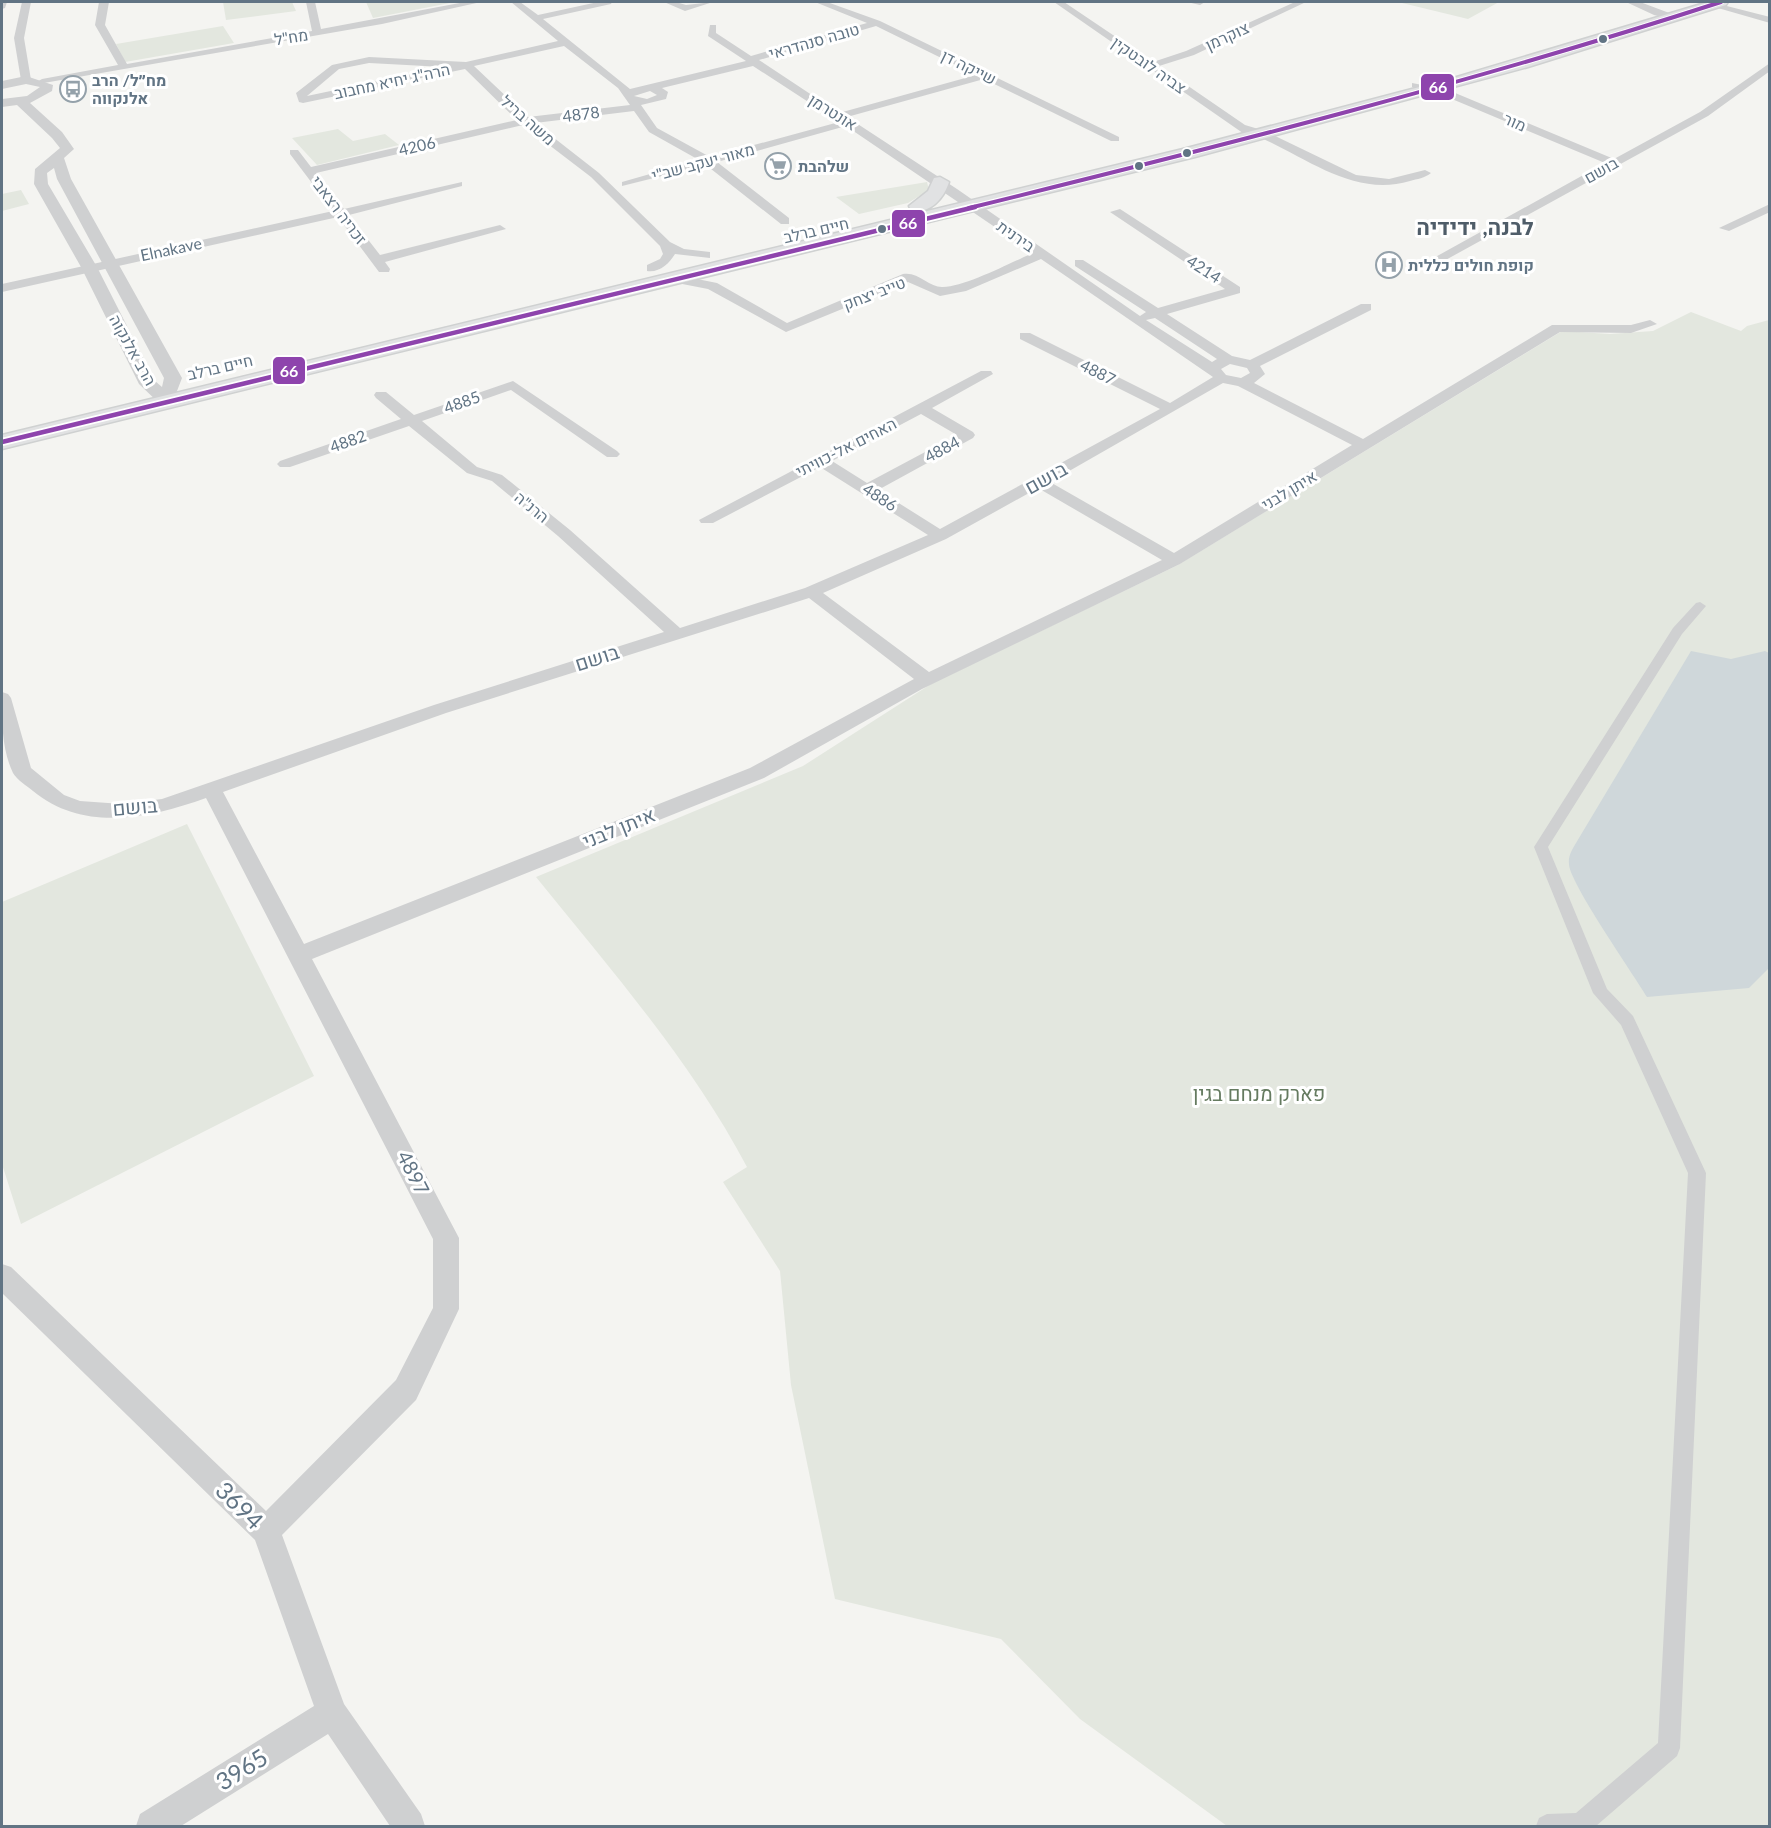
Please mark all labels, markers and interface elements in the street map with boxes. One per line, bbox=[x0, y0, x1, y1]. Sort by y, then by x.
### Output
street label: צוקרמן bbox=[1202, 17, 1252, 54]
street label: טובה סנהדראי bbox=[766, 19, 861, 62]
street label: מח"ל bbox=[273, 24, 309, 49]
street label: צביה לובטקין bbox=[1109, 32, 1190, 97]
unlabelled marker bbox=[1597, 33, 1609, 45]
street label: שייקה דן bbox=[939, 45, 1000, 88]
street label: הרה"ג יחיא מחבוב bbox=[332, 59, 452, 102]
place label: מח״ל/ הרב אלנקווה bbox=[92, 70, 166, 107]
line badge: 66 bbox=[1420, 73, 1455, 101]
bus stop icon: מח״ל/ הרב אלנקווה bbox=[58, 74, 88, 104]
text: 66 bbox=[1429, 77, 1447, 96]
street label: אונטרמן bbox=[806, 89, 861, 134]
street label: משה בריל bbox=[497, 91, 559, 148]
street label: 4878 bbox=[561, 102, 601, 125]
street label: מור bbox=[1501, 108, 1529, 135]
street label: 4206 bbox=[397, 132, 437, 159]
street label: מאור יעקב שב"י bbox=[649, 139, 756, 184]
unlabelled marker bbox=[1181, 147, 1193, 159]
supermarket icon: שלהבת bbox=[763, 151, 793, 181]
street label: בושם bbox=[1580, 152, 1622, 187]
place label: שלהבת bbox=[798, 156, 849, 175]
unlabelled marker bbox=[1133, 160, 1145, 172]
street label: זכריה רצאבי bbox=[308, 172, 371, 248]
line badge: 66 bbox=[891, 209, 926, 238]
street label: חיים ברלב bbox=[781, 213, 850, 246]
text: 66 bbox=[899, 213, 917, 232]
district label: לבנה, ידידיה bbox=[1416, 213, 1534, 240]
street label: בירנית bbox=[994, 216, 1039, 256]
unlabelled marker bbox=[876, 223, 888, 235]
street label: Elnakave bbox=[138, 233, 203, 264]
hospital icon: קופת חולים כללית bbox=[1374, 250, 1404, 280]
street label: 4214 bbox=[1184, 251, 1225, 287]
place label: קופת חולים כללית bbox=[1408, 255, 1534, 274]
street label: טייב יצחק bbox=[840, 272, 908, 313]
street label: הרב אלנקוה bbox=[106, 311, 161, 389]
street label: חיים ברלב bbox=[185, 350, 254, 383]
street label: 4887 bbox=[1077, 355, 1119, 388]
line badge: 66 bbox=[272, 356, 306, 385]
text: 66 bbox=[280, 361, 298, 380]
street label: 4885 bbox=[441, 386, 483, 417]
street label: האחים אל-כוויתי bbox=[792, 413, 899, 480]
street label: 4882 bbox=[327, 425, 369, 456]
street label: 4884 bbox=[921, 431, 963, 466]
street label: בושם bbox=[1020, 455, 1071, 499]
street label: איתן לבני bbox=[1258, 466, 1320, 513]
street label: 4886 bbox=[860, 479, 901, 515]
street label: הרנ"ה bbox=[511, 487, 553, 526]
street label: בושם bbox=[572, 639, 622, 675]
street label: בושם bbox=[111, 792, 159, 820]
street label: איתן לבני bbox=[579, 802, 659, 852]
park label: פארק מנחם בגין bbox=[1193, 1081, 1325, 1105]
street label: 4897 bbox=[393, 1146, 435, 1199]
street label: 3694 bbox=[210, 1475, 270, 1535]
street label: 3965 bbox=[210, 1742, 273, 1796]

